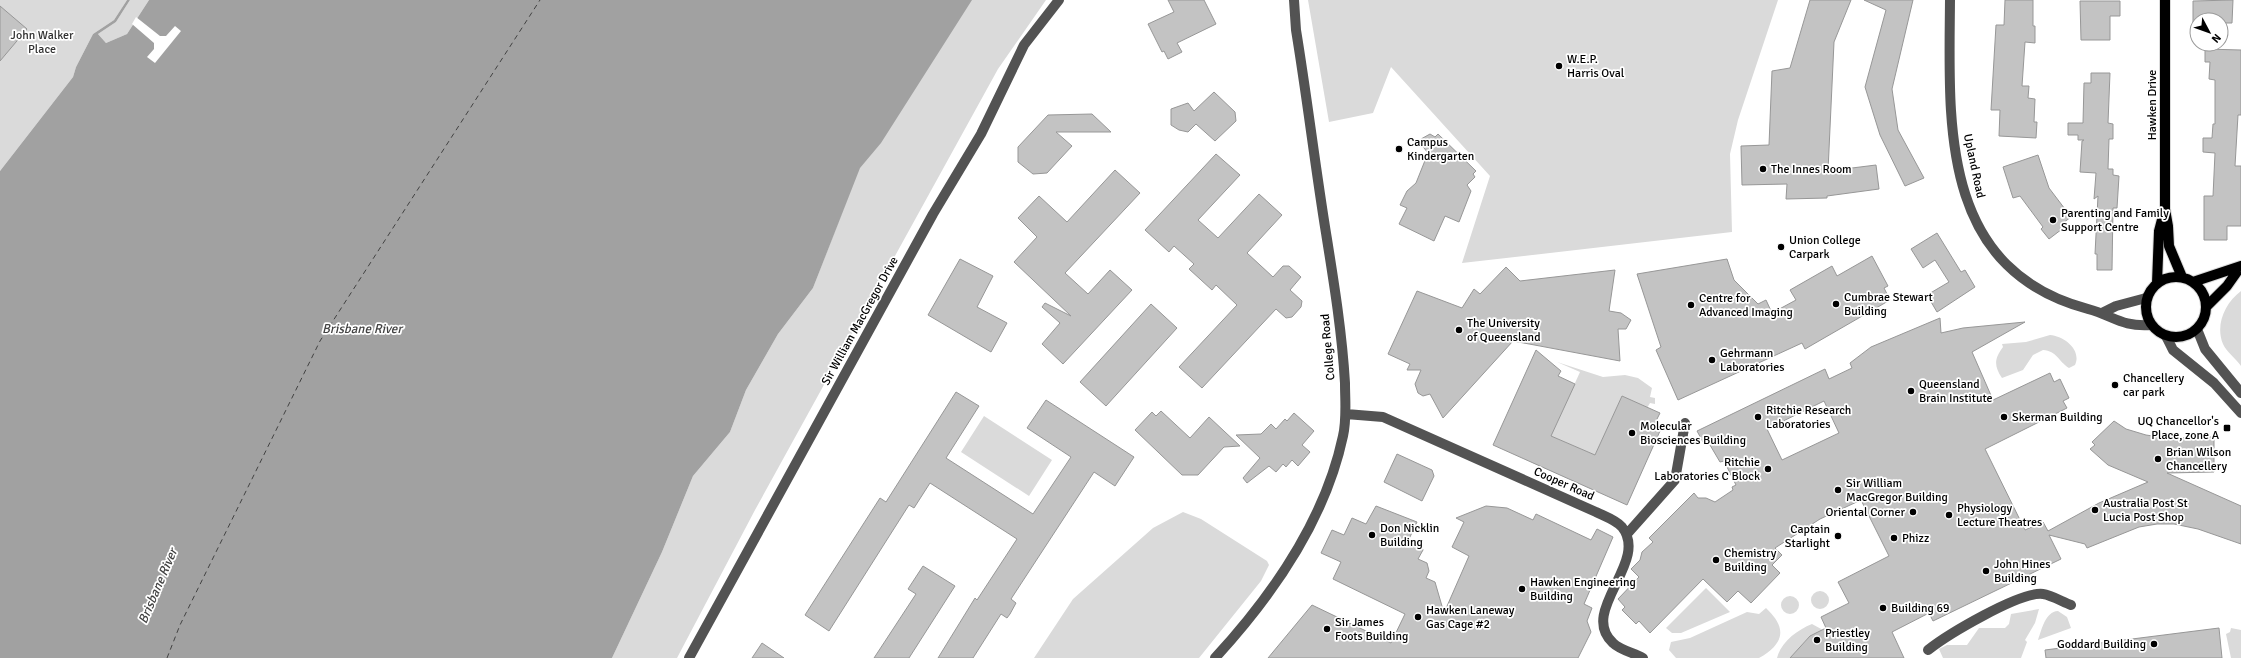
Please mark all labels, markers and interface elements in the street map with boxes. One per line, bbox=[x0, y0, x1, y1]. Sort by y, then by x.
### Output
north arrow bbox=[2189, 12, 2229, 52]
park label: John Walker Place bbox=[11, 28, 74, 57]
text: N bbox=[2209, 31, 2224, 45]
place label: W.E.P. Harris Oval bbox=[1567, 52, 1625, 81]
marker: W.E.P. Harris Oval bbox=[1554, 61, 1564, 71]
street label: Hawken Drive bbox=[2145, 70, 2160, 140]
street label: Upland Road bbox=[1960, 133, 1988, 199]
place label: Campus Kindergarten bbox=[1407, 135, 1474, 164]
marker: Campus Kindergarten bbox=[1394, 144, 1404, 154]
place label: The Innes Room bbox=[1771, 162, 1852, 177]
marker: The Innes Room bbox=[1758, 164, 1768, 174]
place label: Parenting and Family Support Centre bbox=[2061, 206, 2169, 235]
marker: Parenting and Family Support Centre bbox=[2048, 215, 2058, 225]
place label: Union College Carpark bbox=[1789, 233, 1861, 262]
marker: Union College Carpark bbox=[1776, 242, 1786, 252]
street label: Sir William MacGregor Drive bbox=[818, 254, 902, 388]
place label: Cumbrae Stewart Building bbox=[1844, 290, 1933, 319]
place label: Centre for Advanced Imaging bbox=[1699, 291, 1793, 320]
marker: Cumbrae Stewart Building bbox=[1831, 299, 1841, 309]
marker: Centre for Advanced Imaging bbox=[1686, 300, 1696, 310]
street label: College Road bbox=[1318, 313, 1338, 381]
place label: The University of Queensland bbox=[1467, 316, 1541, 345]
water label: Brisbane River bbox=[322, 321, 404, 337]
marker: The University of Queensland bbox=[1454, 325, 1464, 335]
place label: Gehrmann Laboratories bbox=[1720, 346, 1785, 375]
marker: Gehrmann Laboratories bbox=[1707, 355, 1717, 365]
place label: Chancellery car park bbox=[2123, 371, 2185, 400]
place label: Queensland Brain Institute bbox=[1919, 377, 1993, 406]
marker: Chancellery car park bbox=[2110, 380, 2120, 390]
marker: Queensland Brain Institute bbox=[1906, 386, 1916, 396]
place label: Ritchie Research Laboratories bbox=[1766, 403, 1851, 432]
place label: Skerman Building bbox=[2012, 410, 2103, 425]
marker: Ritchie Research Laboratories bbox=[1753, 412, 1763, 422]
marker: Skerman Building bbox=[1999, 412, 2009, 422]
place label: UQ Chancellor's Place, zone A bbox=[2137, 414, 2220, 443]
place label: Molecular Biosciences Building bbox=[1640, 419, 1746, 448]
marker: UQ Chancellor's Place, zone A bbox=[2222, 423, 2232, 433]
marker: Molecular Biosciences Building bbox=[1627, 428, 1637, 438]
place label: Brian Wilson Chancellery bbox=[2166, 445, 2231, 474]
marker: Brian Wilson Chancellery bbox=[2153, 454, 2163, 464]
place label: Ritchie Laboratories C Block bbox=[1654, 455, 1760, 484]
street label: Cooper Road bbox=[1531, 464, 1597, 504]
marker: Ritchie Laboratories C Block bbox=[1763, 464, 1773, 474]
place label: Sir William MacGregor Building bbox=[1846, 476, 1948, 505]
marker: Sir William MacGregor Building bbox=[1833, 485, 1843, 495]
place label: Australia Post St Lucia Post Shop bbox=[2103, 496, 2188, 525]
place label: Physiology Lecture Theatres bbox=[1957, 501, 2042, 530]
place label: Oriental Corner bbox=[1825, 505, 1906, 520]
marker: Australia Post St Lucia Post Shop bbox=[2090, 505, 2100, 515]
marker: Oriental Corner bbox=[1908, 507, 1918, 517]
marker: Physiology Lecture Theatres bbox=[1944, 510, 1954, 520]
place label: Don Nicklin Building bbox=[1380, 521, 1439, 550]
place label: Captain Starlight bbox=[1785, 522, 1830, 551]
marker: Don Nicklin Building bbox=[1367, 530, 1377, 540]
marker: Captain Starlight bbox=[1833, 531, 1843, 541]
place label: Phizz bbox=[1902, 531, 1929, 546]
marker: Phizz bbox=[1889, 533, 1899, 543]
water label: Brisbane River bbox=[135, 544, 182, 626]
place label: Chemistry Building bbox=[1724, 546, 1777, 575]
marker: Chemistry Building bbox=[1711, 555, 1721, 565]
place label: John Hines Building bbox=[1994, 557, 2051, 586]
marker: John Hines Building bbox=[1981, 566, 1991, 576]
place label: Hawken Engineering Building bbox=[1530, 575, 1636, 604]
marker: Hawken Engineering Building bbox=[1517, 584, 1527, 594]
place label: Building 69 bbox=[1891, 601, 1950, 616]
place label: Hawken Laneway Gas Cage #2 bbox=[1426, 603, 1515, 632]
marker: Building 69 bbox=[1878, 603, 1888, 613]
marker: Hawken Laneway Gas Cage #2 bbox=[1413, 612, 1423, 622]
place label: Sir James Foots Building bbox=[1335, 615, 1408, 644]
marker: Sir James Foots Building bbox=[1322, 624, 1332, 634]
place label: Priestley Building bbox=[1825, 626, 1870, 655]
marker: Priestley Building bbox=[1812, 635, 1822, 645]
place label: Goddard Building bbox=[2057, 637, 2146, 652]
marker: Goddard Building bbox=[2149, 639, 2159, 649]

